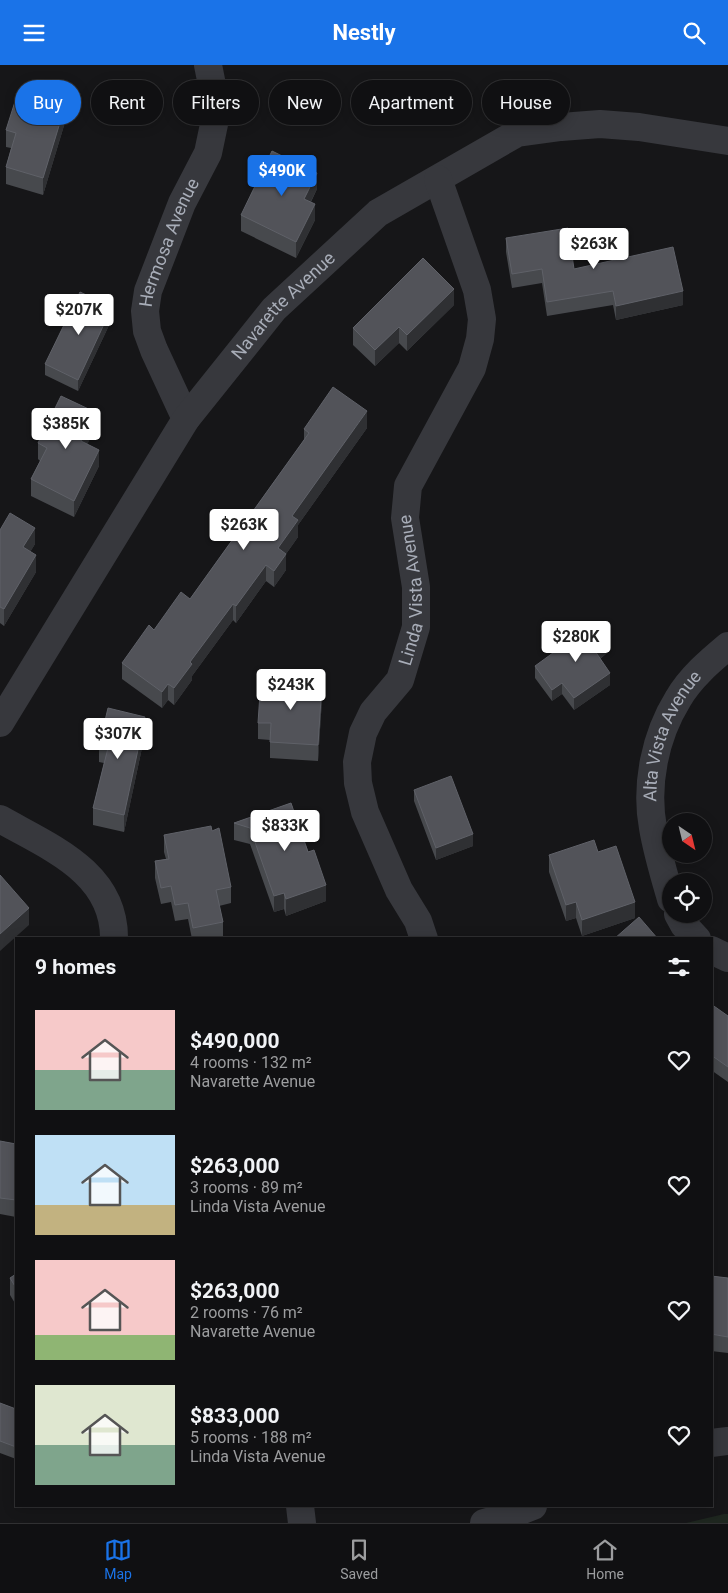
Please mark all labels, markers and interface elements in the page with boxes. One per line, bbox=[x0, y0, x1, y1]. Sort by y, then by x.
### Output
icon: menu bbox=[20, 19, 48, 47]
icon: search bbox=[680, 19, 708, 47]
text: Nestly bbox=[332, 20, 396, 45]
chip: Buy bbox=[15, 80, 81, 125]
chip: Rent bbox=[91, 80, 163, 125]
chip: Filters bbox=[173, 80, 259, 125]
chip: New bbox=[269, 80, 341, 125]
chip: Apartment bbox=[351, 80, 472, 125]
chip: House bbox=[482, 80, 570, 125]
pin: $490K bbox=[247, 155, 317, 197]
text: $490K bbox=[259, 161, 305, 180]
street label: Hermosa Avenue bbox=[135, 174, 203, 308]
pin: $263K bbox=[559, 227, 629, 270]
text: $263K bbox=[571, 234, 617, 253]
street label: Navarette Avenue bbox=[227, 247, 339, 364]
pin: $207K bbox=[44, 293, 114, 336]
text: $207K bbox=[56, 300, 102, 319]
pin: $385K bbox=[31, 407, 101, 450]
text: $385K bbox=[43, 414, 89, 433]
pin: $263K bbox=[209, 509, 279, 551]
street label: Linda Vista Avenue bbox=[394, 513, 427, 668]
text: $263K bbox=[221, 515, 267, 534]
pin: $280K bbox=[541, 621, 611, 663]
text: $280K bbox=[553, 627, 599, 646]
street label: Alta Vista Avenue bbox=[639, 666, 705, 802]
pin: $243K bbox=[256, 669, 326, 711]
text: $243K bbox=[268, 675, 314, 694]
pin: $307K bbox=[83, 717, 153, 760]
text: $307K bbox=[95, 724, 141, 743]
pin: $833K bbox=[250, 809, 320, 852]
north arrow bbox=[662, 813, 712, 863]
map controls bbox=[662, 813, 712, 923]
text: $833K bbox=[262, 816, 308, 835]
button: locate bbox=[662, 873, 712, 923]
icon: filters bbox=[665, 953, 693, 981]
text: 9 homes bbox=[35, 955, 116, 979]
text: $490,000 bbox=[190, 1029, 280, 1053]
icon: home bbox=[75, 1030, 135, 1090]
icon: heart bbox=[665, 1046, 693, 1074]
text: 4 rooms · 132 m² bbox=[190, 1053, 312, 1072]
text: Navarette Avenue bbox=[190, 1072, 315, 1091]
text: $263,000 bbox=[190, 1154, 280, 1178]
icon: home bbox=[75, 1155, 135, 1215]
icon: heart bbox=[665, 1171, 693, 1199]
text: 3 rooms · 89 m² bbox=[190, 1178, 303, 1197]
text: Linda Vista Avenue bbox=[190, 1197, 326, 1216]
text: $263,000 bbox=[190, 1279, 280, 1303]
icon: home bbox=[75, 1280, 135, 1340]
icon: heart bbox=[665, 1296, 693, 1324]
text: 2 rooms · 76 m² bbox=[190, 1303, 303, 1322]
text: Navarette Avenue bbox=[190, 1322, 315, 1341]
text: $833,000 bbox=[190, 1404, 280, 1428]
icon: home bbox=[75, 1405, 135, 1465]
icon: heart bbox=[665, 1421, 693, 1449]
text: 5 rooms · 188 m² bbox=[190, 1428, 312, 1447]
text: Linda Vista Avenue bbox=[190, 1447, 326, 1466]
tab: Map bbox=[104, 1536, 132, 1582]
tab: Saved bbox=[340, 1536, 378, 1582]
tab: Home bbox=[586, 1536, 624, 1582]

